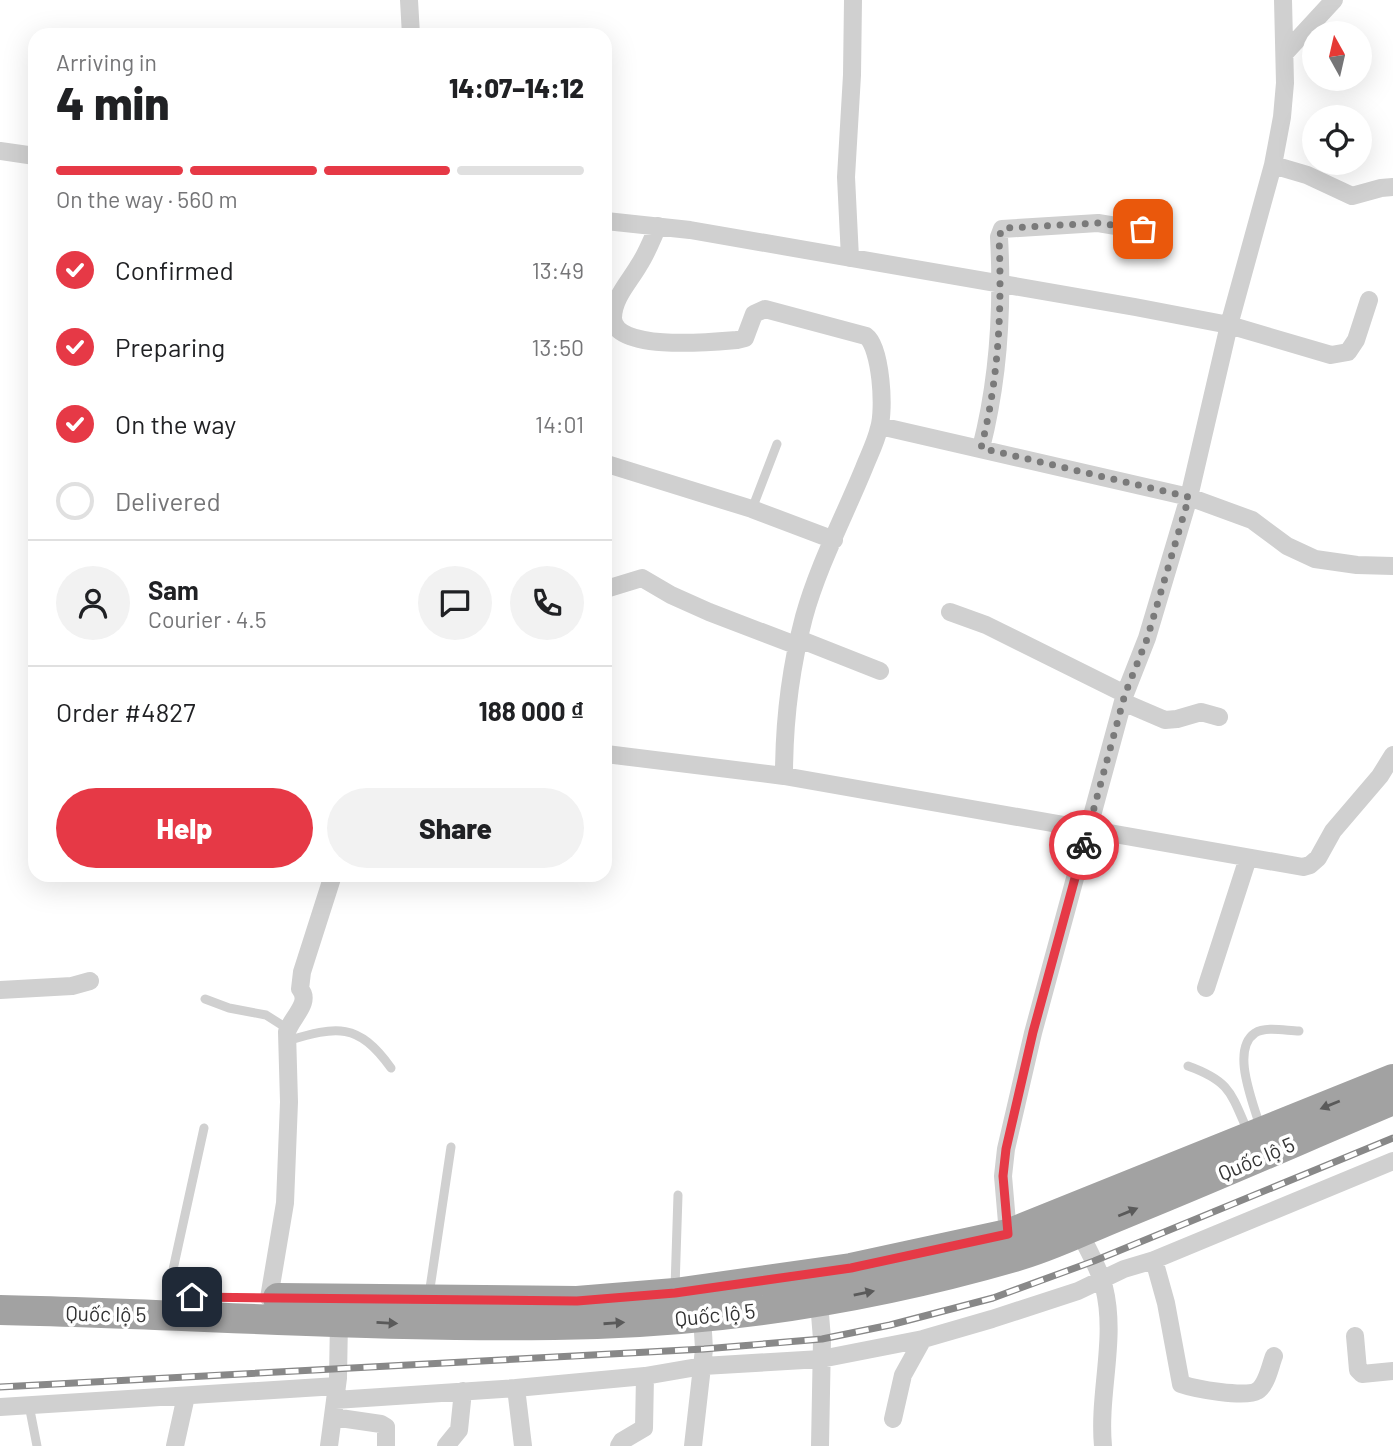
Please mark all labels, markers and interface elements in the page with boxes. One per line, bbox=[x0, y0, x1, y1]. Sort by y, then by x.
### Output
north arrow bbox=[1302, 21, 1372, 91]
map controls bbox=[1302, 21, 1372, 175]
text: Arriving in bbox=[56, 48, 157, 76]
text: 14:07–14:12 bbox=[449, 72, 584, 103]
text: 4 min bbox=[56, 74, 170, 129]
button: locate bbox=[1302, 105, 1372, 175]
text: On the way · 560 m bbox=[56, 185, 238, 213]
pin bbox=[1113, 199, 1173, 259]
icon: bag bbox=[1124, 210, 1162, 248]
icon: check bbox=[56, 251, 94, 289]
text: Confirmed bbox=[115, 254, 234, 285]
text: 13:49 bbox=[532, 256, 584, 284]
icon: check bbox=[56, 328, 94, 366]
text: Preparing bbox=[115, 331, 225, 362]
text: 13:50 bbox=[531, 333, 584, 361]
icon: check bbox=[56, 405, 94, 443]
text: On the way bbox=[115, 408, 236, 439]
text: 14:01 bbox=[535, 410, 584, 438]
text: Delivered bbox=[115, 485, 221, 516]
button: person bbox=[56, 566, 130, 640]
button: chat bbox=[418, 566, 492, 640]
button: phone bbox=[510, 566, 584, 640]
text: Sam bbox=[148, 574, 199, 605]
text: Courier · 4.5 bbox=[148, 605, 267, 633]
text: 188 000 ₫ bbox=[478, 695, 584, 726]
text: Order #4827 bbox=[56, 696, 195, 727]
button: Help bbox=[56, 788, 313, 868]
button: Share bbox=[327, 788, 584, 868]
courier bbox=[1049, 810, 1119, 880]
icon: bike bbox=[1065, 826, 1103, 864]
one-way arrow bbox=[1319, 1099, 1340, 1110]
street label: Quốc lộ 5 bbox=[1214, 1131, 1298, 1185]
one-way arrow bbox=[1117, 1207, 1138, 1218]
pin bbox=[162, 1267, 222, 1327]
icon: home bbox=[173, 1278, 211, 1316]
one-way arrow bbox=[853, 1287, 875, 1298]
street label: Quốc lộ 5 bbox=[674, 1297, 756, 1331]
street label: Quốc lộ 5 bbox=[65, 1300, 147, 1326]
one-way arrow bbox=[376, 1317, 398, 1328]
one-way arrow bbox=[603, 1317, 625, 1328]

